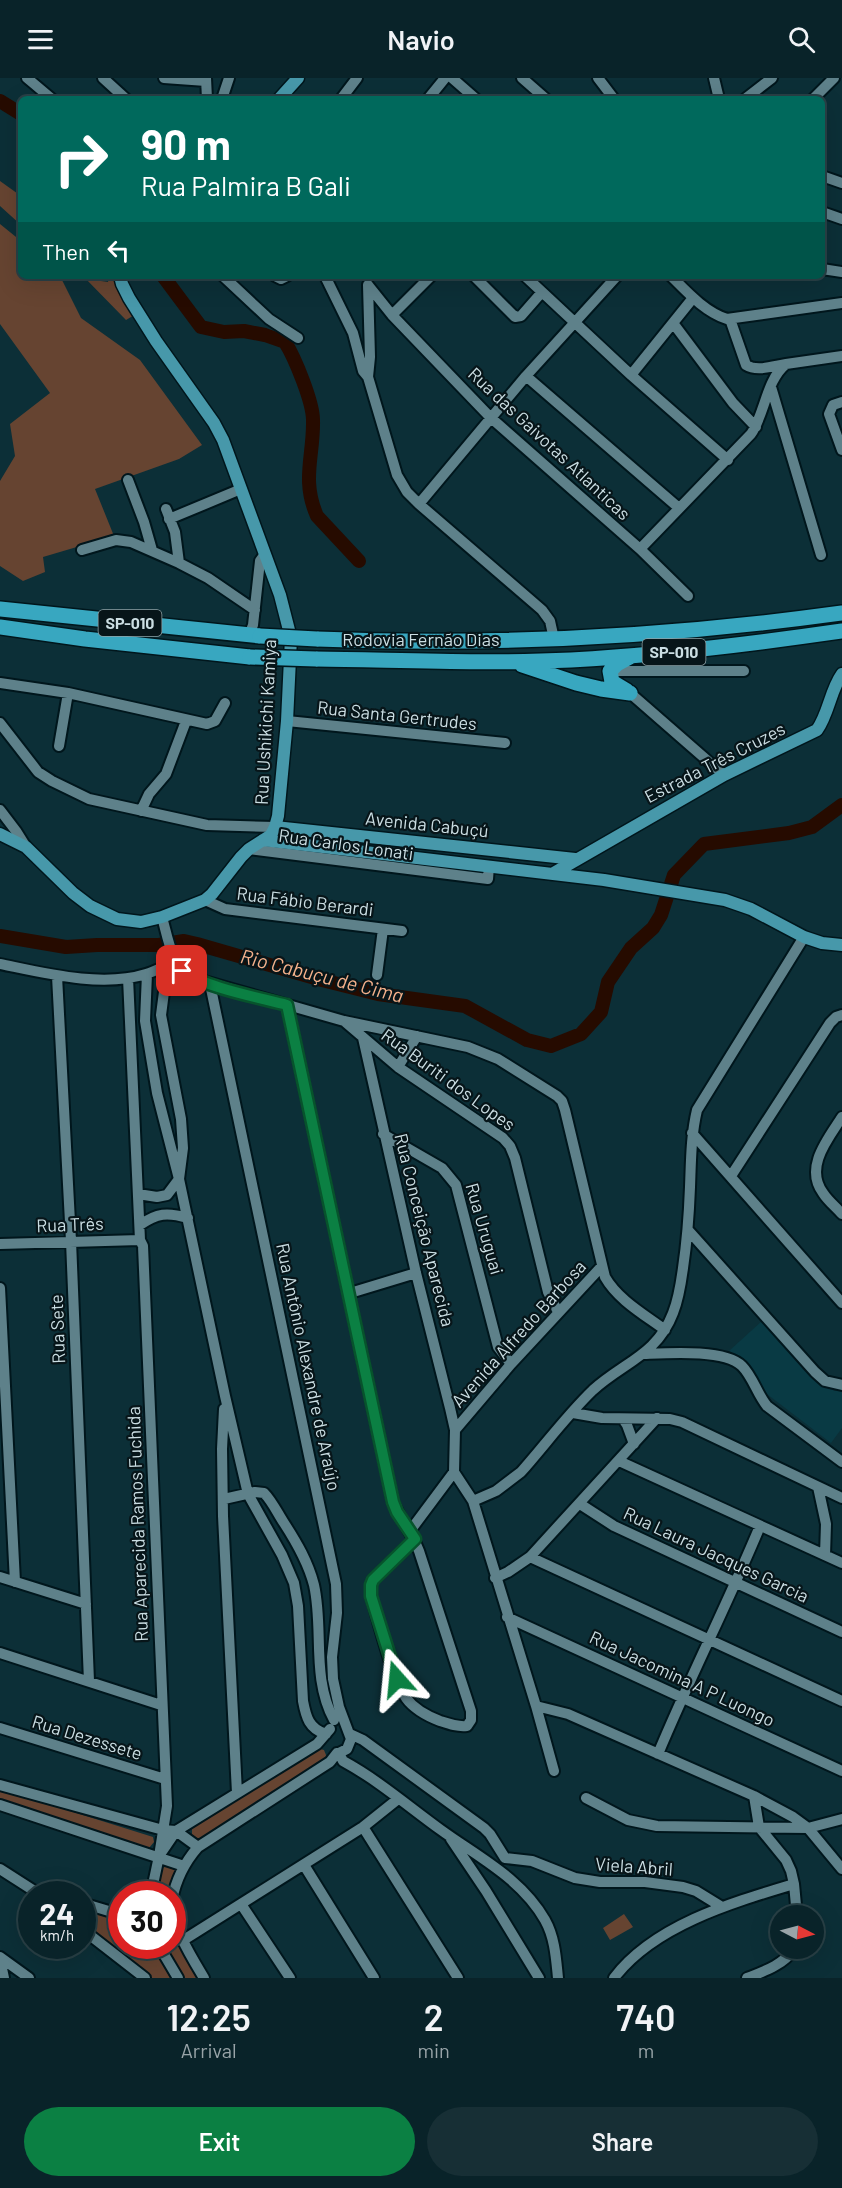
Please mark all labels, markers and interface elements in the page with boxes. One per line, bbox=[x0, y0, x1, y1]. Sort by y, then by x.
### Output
icon: menu bbox=[24, 23, 57, 56]
text: Navio bbox=[387, 23, 455, 55]
icon: search bbox=[785, 23, 818, 56]
text: 90 m bbox=[141, 118, 231, 168]
icon: right bbox=[42, 120, 120, 198]
text: Rua Palmira B Gali bbox=[141, 169, 351, 201]
icon: left bbox=[102, 234, 135, 267]
text: Then bbox=[42, 238, 90, 264]
street label: Rua das Gaivotas Atlanticas bbox=[464, 362, 635, 524]
road number: SP-010 bbox=[98, 610, 162, 636]
street label: Rodovia Fernão Dias bbox=[342, 628, 500, 650]
street label: Rua Ushikichi Kamiya bbox=[250, 639, 280, 805]
road number: SP-010 bbox=[642, 639, 706, 665]
street label: Rua Santa Gertrudes bbox=[316, 696, 478, 734]
street label: Estrada Três Cruzes bbox=[640, 717, 789, 807]
street label: Avenida Cabuçú bbox=[364, 807, 490, 841]
street label: Rua Carlos Lonati bbox=[277, 824, 415, 864]
street label: Rua Fábio Berardi bbox=[236, 882, 375, 920]
water label: Rio Cabuçu de Cima bbox=[238, 943, 406, 1007]
pin bbox=[156, 945, 207, 996]
icon: arrive bbox=[165, 954, 198, 987]
street label: Rua Buriti dos Lopes bbox=[377, 1023, 520, 1135]
street label: Rua Conceição Aparecida bbox=[390, 1131, 460, 1329]
street label: Rua Uruguai bbox=[461, 1180, 509, 1277]
street label: Rua Três bbox=[36, 1212, 104, 1236]
street label: Rua Antônio Alexandre de Araújo bbox=[272, 1241, 346, 1493]
street label: Avenida Alfredo Barbosa bbox=[446, 1255, 590, 1411]
street label: Rua Sete bbox=[45, 1294, 69, 1364]
street label: Rua Aparecida Ramos Fuchida bbox=[122, 1406, 152, 1642]
street label: Rua Laura Jacques Garcia bbox=[620, 1501, 813, 1607]
street label: Rua Jacomina A P Luongo bbox=[586, 1625, 778, 1731]
position arrow bbox=[365, 1647, 429, 1711]
street label: Rua Dezessete bbox=[30, 1710, 145, 1764]
street label: Viela Abril bbox=[595, 1852, 674, 1880]
speed limit sign: 30 bbox=[108, 1881, 186, 1959]
text: 24 bbox=[40, 1895, 74, 1931]
north arrow bbox=[770, 1905, 824, 1959]
map controls bbox=[770, 1905, 824, 1959]
text: km/h bbox=[40, 1926, 74, 1944]
text: 12:25 bbox=[167, 1995, 251, 2038]
text: 2 bbox=[424, 1995, 444, 2038]
text: 740 bbox=[616, 1995, 675, 2038]
text: Arrival bbox=[181, 2038, 237, 2062]
text: min bbox=[417, 2038, 450, 2062]
text: m bbox=[638, 2038, 654, 2062]
button: Exit bbox=[24, 2107, 415, 2176]
button: Share bbox=[427, 2107, 818, 2176]

